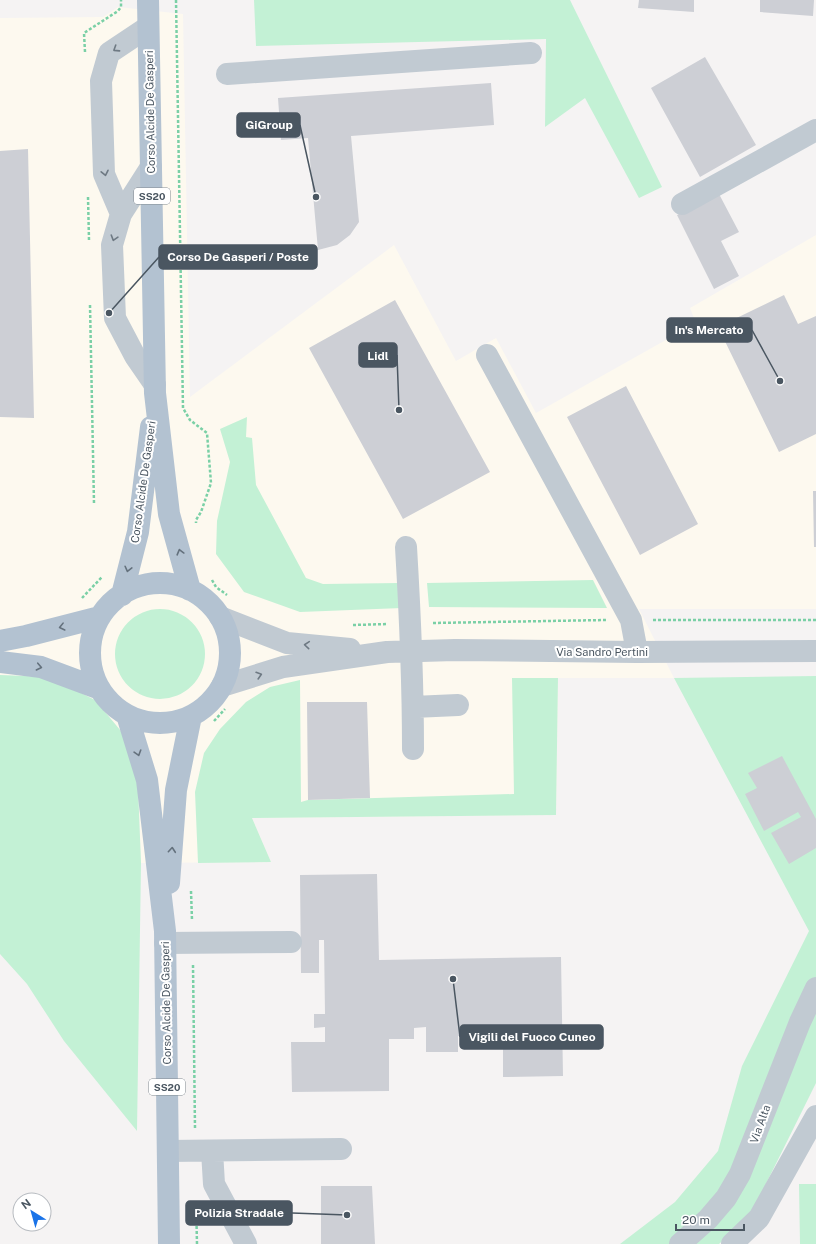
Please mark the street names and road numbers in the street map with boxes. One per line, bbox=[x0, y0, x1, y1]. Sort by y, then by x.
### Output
street label: Corso Alcide De Gasperi bbox=[143, 50, 157, 174]
road number: SS20 bbox=[134, 188, 170, 204]
street label: Corso Alcide De Gasperi bbox=[128, 420, 158, 544]
street label: Via Sandro Pertini bbox=[556, 646, 648, 658]
street label: Corso Alcide De Gasperi bbox=[159, 941, 173, 1065]
road number: SS20 bbox=[149, 1079, 185, 1095]
street label: Via Alta bbox=[748, 1103, 772, 1145]

